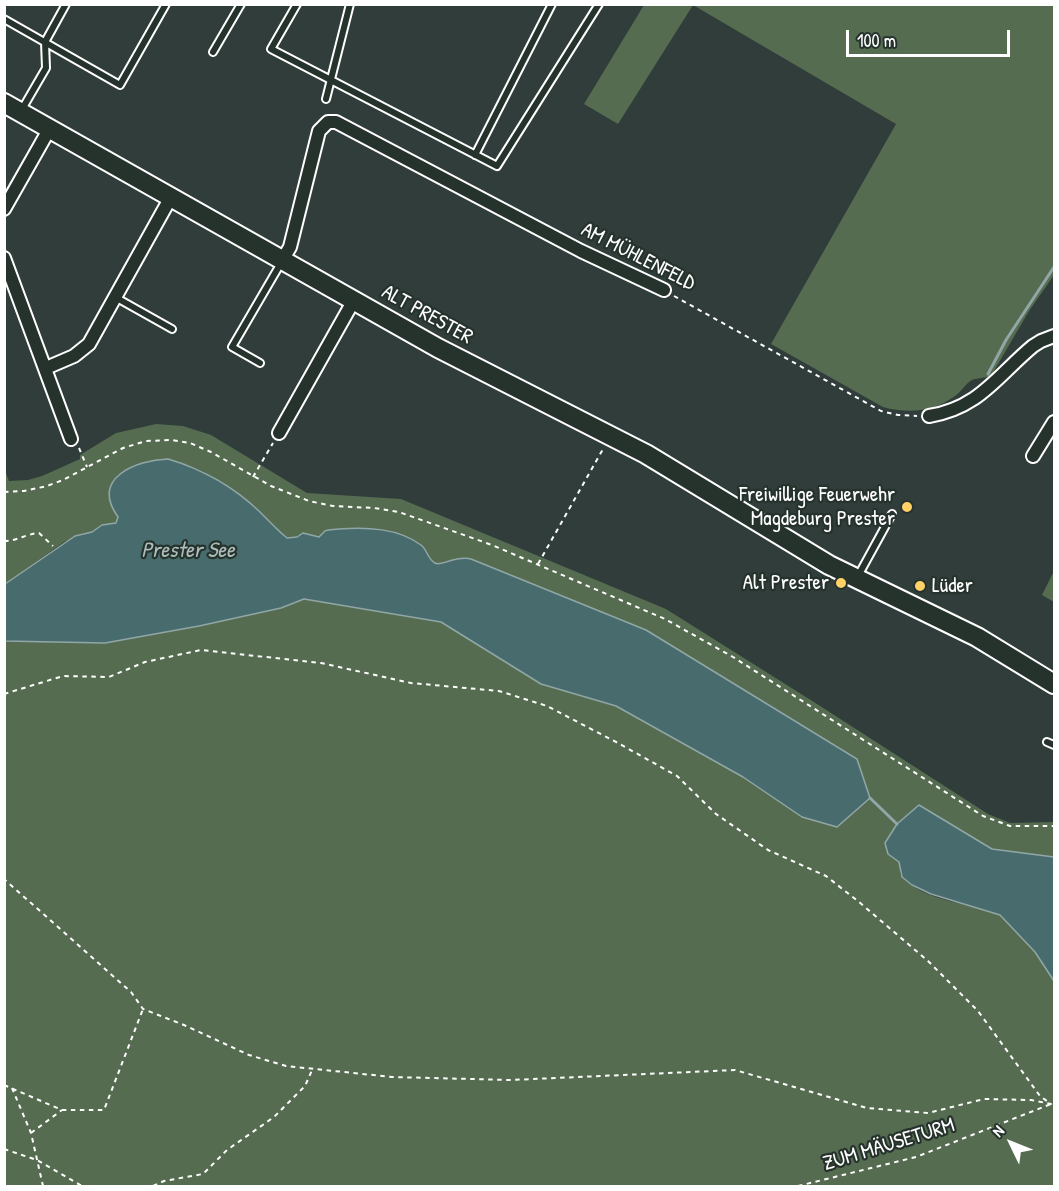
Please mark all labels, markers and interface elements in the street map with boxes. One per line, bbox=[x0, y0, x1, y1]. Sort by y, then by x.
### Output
scale bar bbox=[849, 18, 1012, 56]
text: 100 m bbox=[857, 28, 896, 53]
street label: AM MÜHLENFELD bbox=[577, 217, 699, 297]
street label: ALT PRESTER bbox=[377, 280, 477, 350]
place label: Freiwillige Feuerwehr Magdeburg Prester bbox=[739, 482, 895, 532]
marker: Freiwillige Feuerwehr Magdeburg Prester bbox=[900, 500, 914, 514]
water label: Prester See bbox=[141, 538, 235, 564]
place label: Alt Prester bbox=[743, 570, 829, 596]
place label: Lüder bbox=[932, 573, 973, 599]
marker: Alt Prester bbox=[834, 576, 848, 590]
marker: Lüder bbox=[913, 579, 927, 593]
street label: ZUM MÄUSETURM bbox=[820, 1113, 958, 1177]
north arrow bbox=[981, 1113, 1041, 1173]
text: N bbox=[987, 1120, 1009, 1141]

